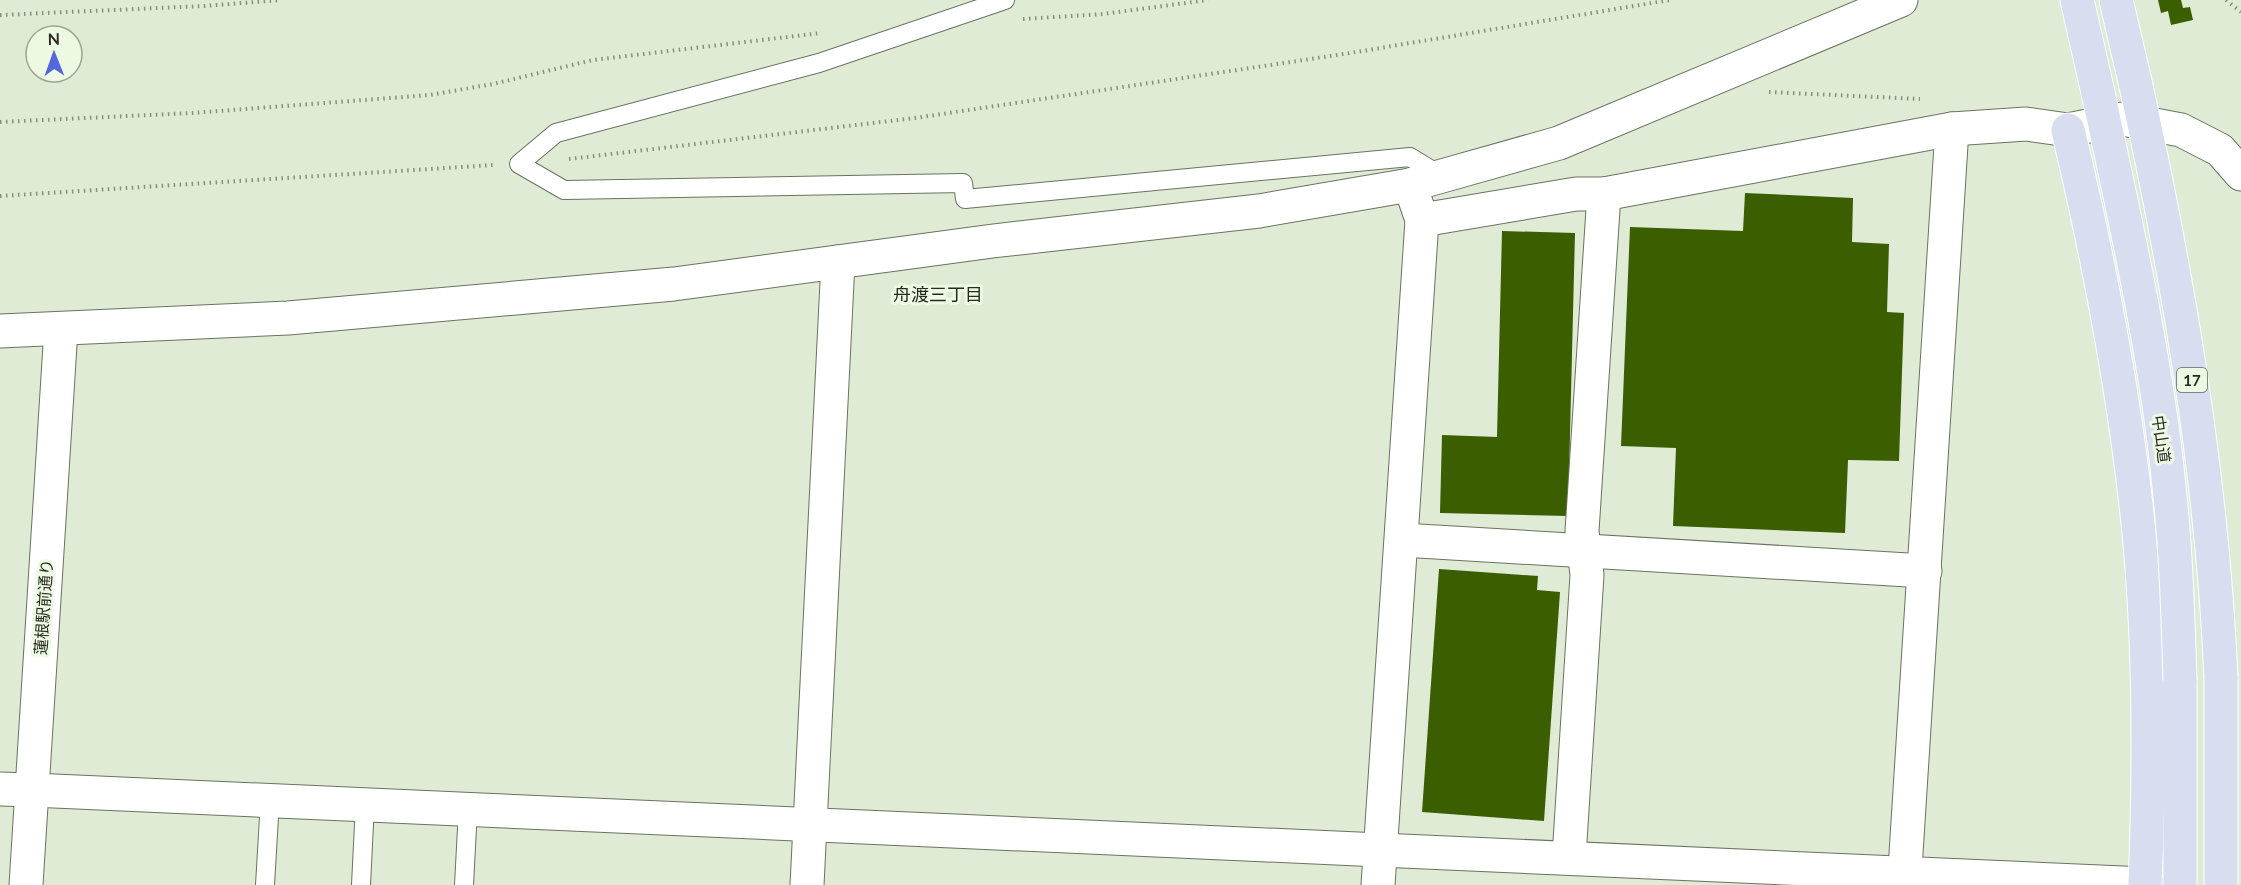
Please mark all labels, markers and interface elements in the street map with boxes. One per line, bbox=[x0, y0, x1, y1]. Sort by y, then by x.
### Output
north arrow bbox=[24, 24, 84, 84]
text: N bbox=[47, 29, 60, 48]
district label: 舟渡三丁目 bbox=[893, 283, 983, 305]
road number: 17 bbox=[2177, 368, 2207, 392]
street label: 中山道 bbox=[2149, 414, 2175, 464]
street label: 蓮根駅前通り bbox=[30, 558, 56, 656]

